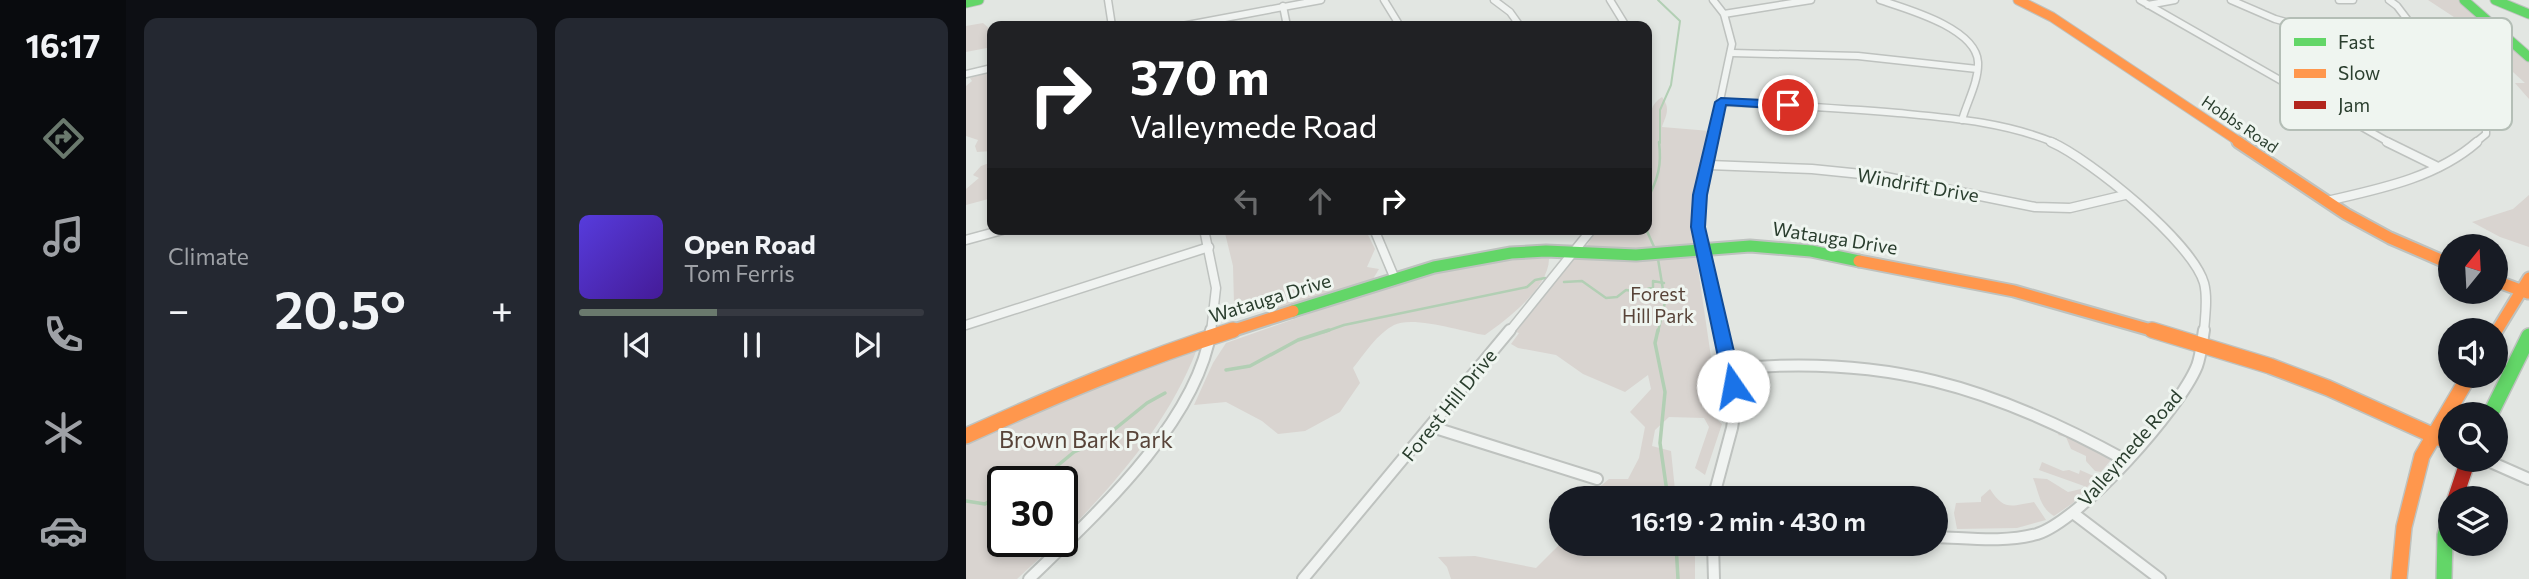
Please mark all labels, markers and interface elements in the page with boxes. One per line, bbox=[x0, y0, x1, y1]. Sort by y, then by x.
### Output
legend bbox=[2280, 18, 2512, 130]
text: 16:17 bbox=[26, 25, 100, 65]
text: Fast bbox=[2338, 30, 2375, 53]
text: 370 m bbox=[1130, 45, 1269, 105]
icon: right bbox=[1015, 49, 1106, 140]
text: Slow bbox=[2338, 61, 2380, 84]
pin bbox=[1758, 75, 1818, 135]
icon: arrive bbox=[1769, 86, 1807, 124]
street label: Hobbs Road bbox=[2198, 91, 2282, 156]
text: Jam bbox=[2338, 93, 2370, 116]
text: Valleymede Road bbox=[1130, 105, 1377, 145]
icon: directions bbox=[39, 114, 88, 163]
street label: Windrift Drive bbox=[1855, 162, 1981, 207]
icon: left bbox=[1228, 182, 1266, 220]
icon: ahead bbox=[1301, 182, 1339, 220]
icon: right bbox=[1374, 182, 1412, 220]
icon: music bbox=[39, 212, 88, 261]
street label: Watauga Drive bbox=[1771, 216, 1899, 259]
text: Open Road bbox=[684, 228, 816, 259]
north arrow bbox=[2438, 234, 2508, 304]
map controls bbox=[2438, 234, 2508, 556]
text: Climate bbox=[168, 242, 249, 270]
text: Tom Ferris bbox=[684, 259, 795, 287]
street label: Watauga Drive bbox=[1206, 268, 1334, 327]
text: 20.5° bbox=[274, 276, 406, 340]
park label: Forest Hill Park bbox=[1622, 282, 1694, 327]
text: − bbox=[168, 285, 190, 332]
text: + bbox=[491, 285, 513, 332]
icon: phone bbox=[39, 310, 88, 359]
button: sound bbox=[2438, 318, 2508, 388]
icon: previous bbox=[618, 326, 656, 364]
icon: pause bbox=[733, 326, 771, 364]
icon: next bbox=[848, 326, 886, 364]
street label: Forest Hill Drive bbox=[1396, 344, 1501, 465]
position arrow bbox=[1696, 349, 1770, 423]
street label: Valleymede Road bbox=[2073, 385, 2186, 511]
button: search bbox=[2438, 402, 2508, 472]
icon: climate bbox=[39, 408, 88, 457]
park label: Brown Bark Park bbox=[999, 425, 1174, 453]
speed limit sign: 30 bbox=[987, 466, 1078, 557]
button: layers bbox=[2438, 486, 2508, 556]
text: 16:19 · 2 min · 430 m bbox=[1631, 505, 1866, 536]
icon: car bbox=[39, 506, 88, 555]

